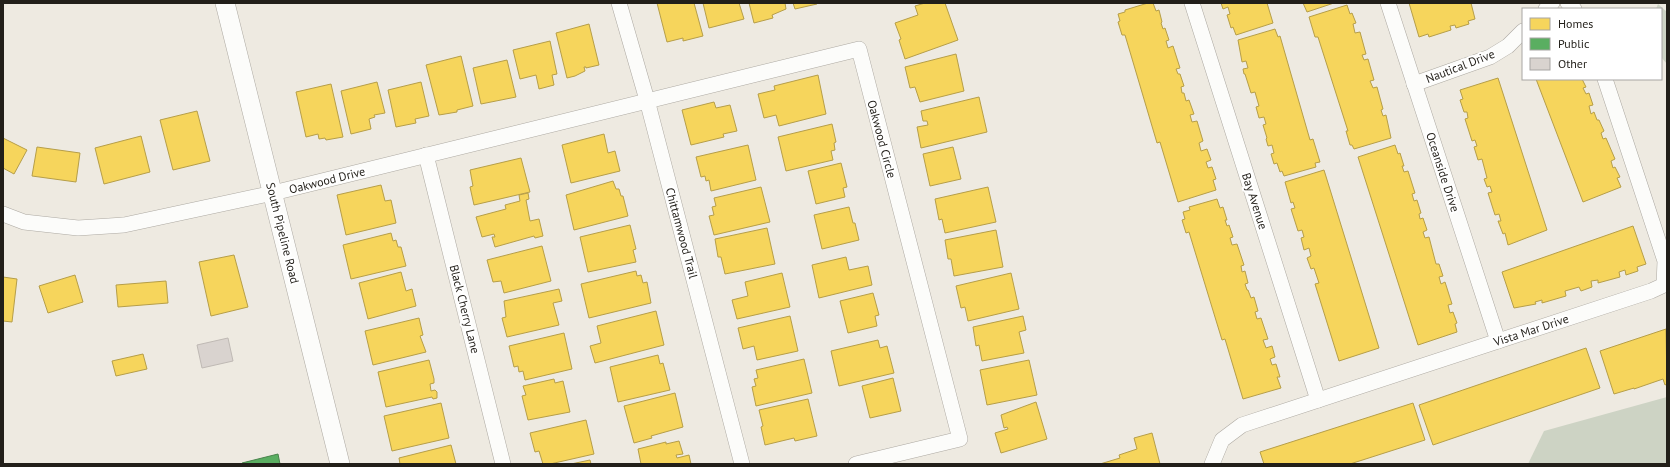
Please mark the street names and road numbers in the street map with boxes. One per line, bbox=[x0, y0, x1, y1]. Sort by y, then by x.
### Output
street label: Nautical Drive bbox=[1423, 46, 1497, 86]
street label: Oakwood Circle bbox=[864, 98, 900, 180]
street label: Oceanside Drive bbox=[1423, 130, 1463, 214]
street label: Oakwood Drive bbox=[287, 163, 367, 197]
street label: Bay Avenue bbox=[1239, 171, 1271, 231]
street label: South Pipeline Road bbox=[263, 181, 303, 285]
street label: Chittamwood Trail bbox=[663, 186, 701, 281]
street label: Black Cherry Lane bbox=[447, 263, 483, 355]
street label: Vista Mar Drive bbox=[1491, 311, 1570, 349]

